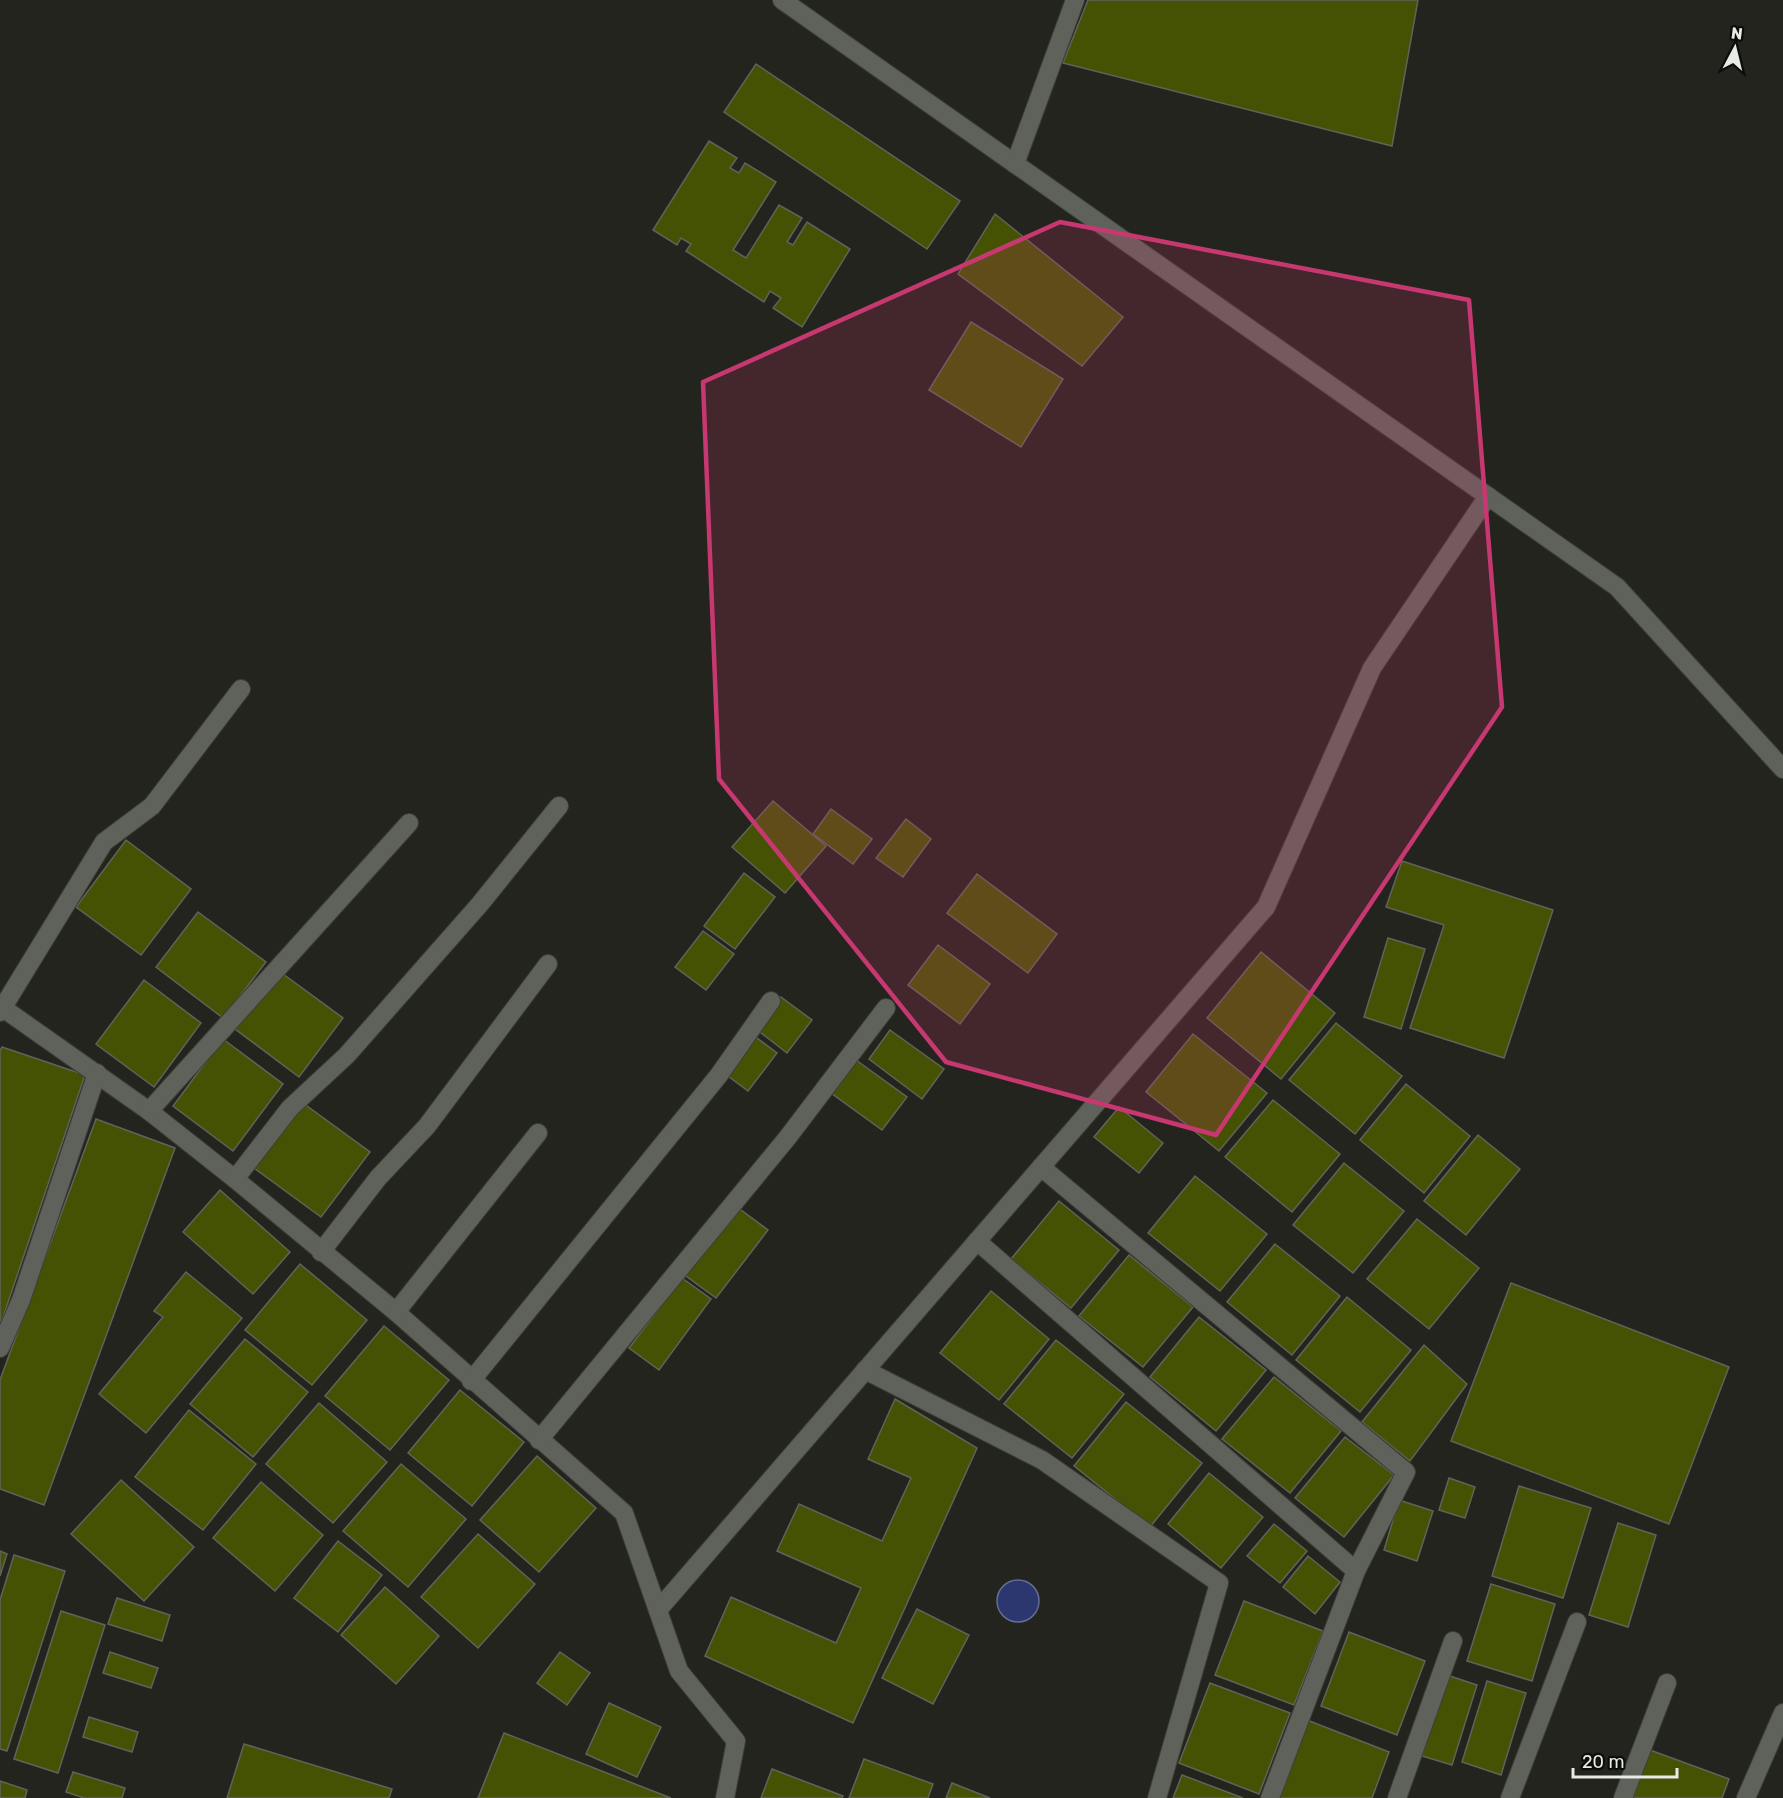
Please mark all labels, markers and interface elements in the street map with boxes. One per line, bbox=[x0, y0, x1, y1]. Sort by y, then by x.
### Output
north arrow bbox=[1705, 18, 1765, 78]
text: N bbox=[1730, 23, 1744, 44]
scale bar bbox=[1573, 1741, 1676, 1779]
text: 20 m bbox=[1582, 1751, 1624, 1773]

